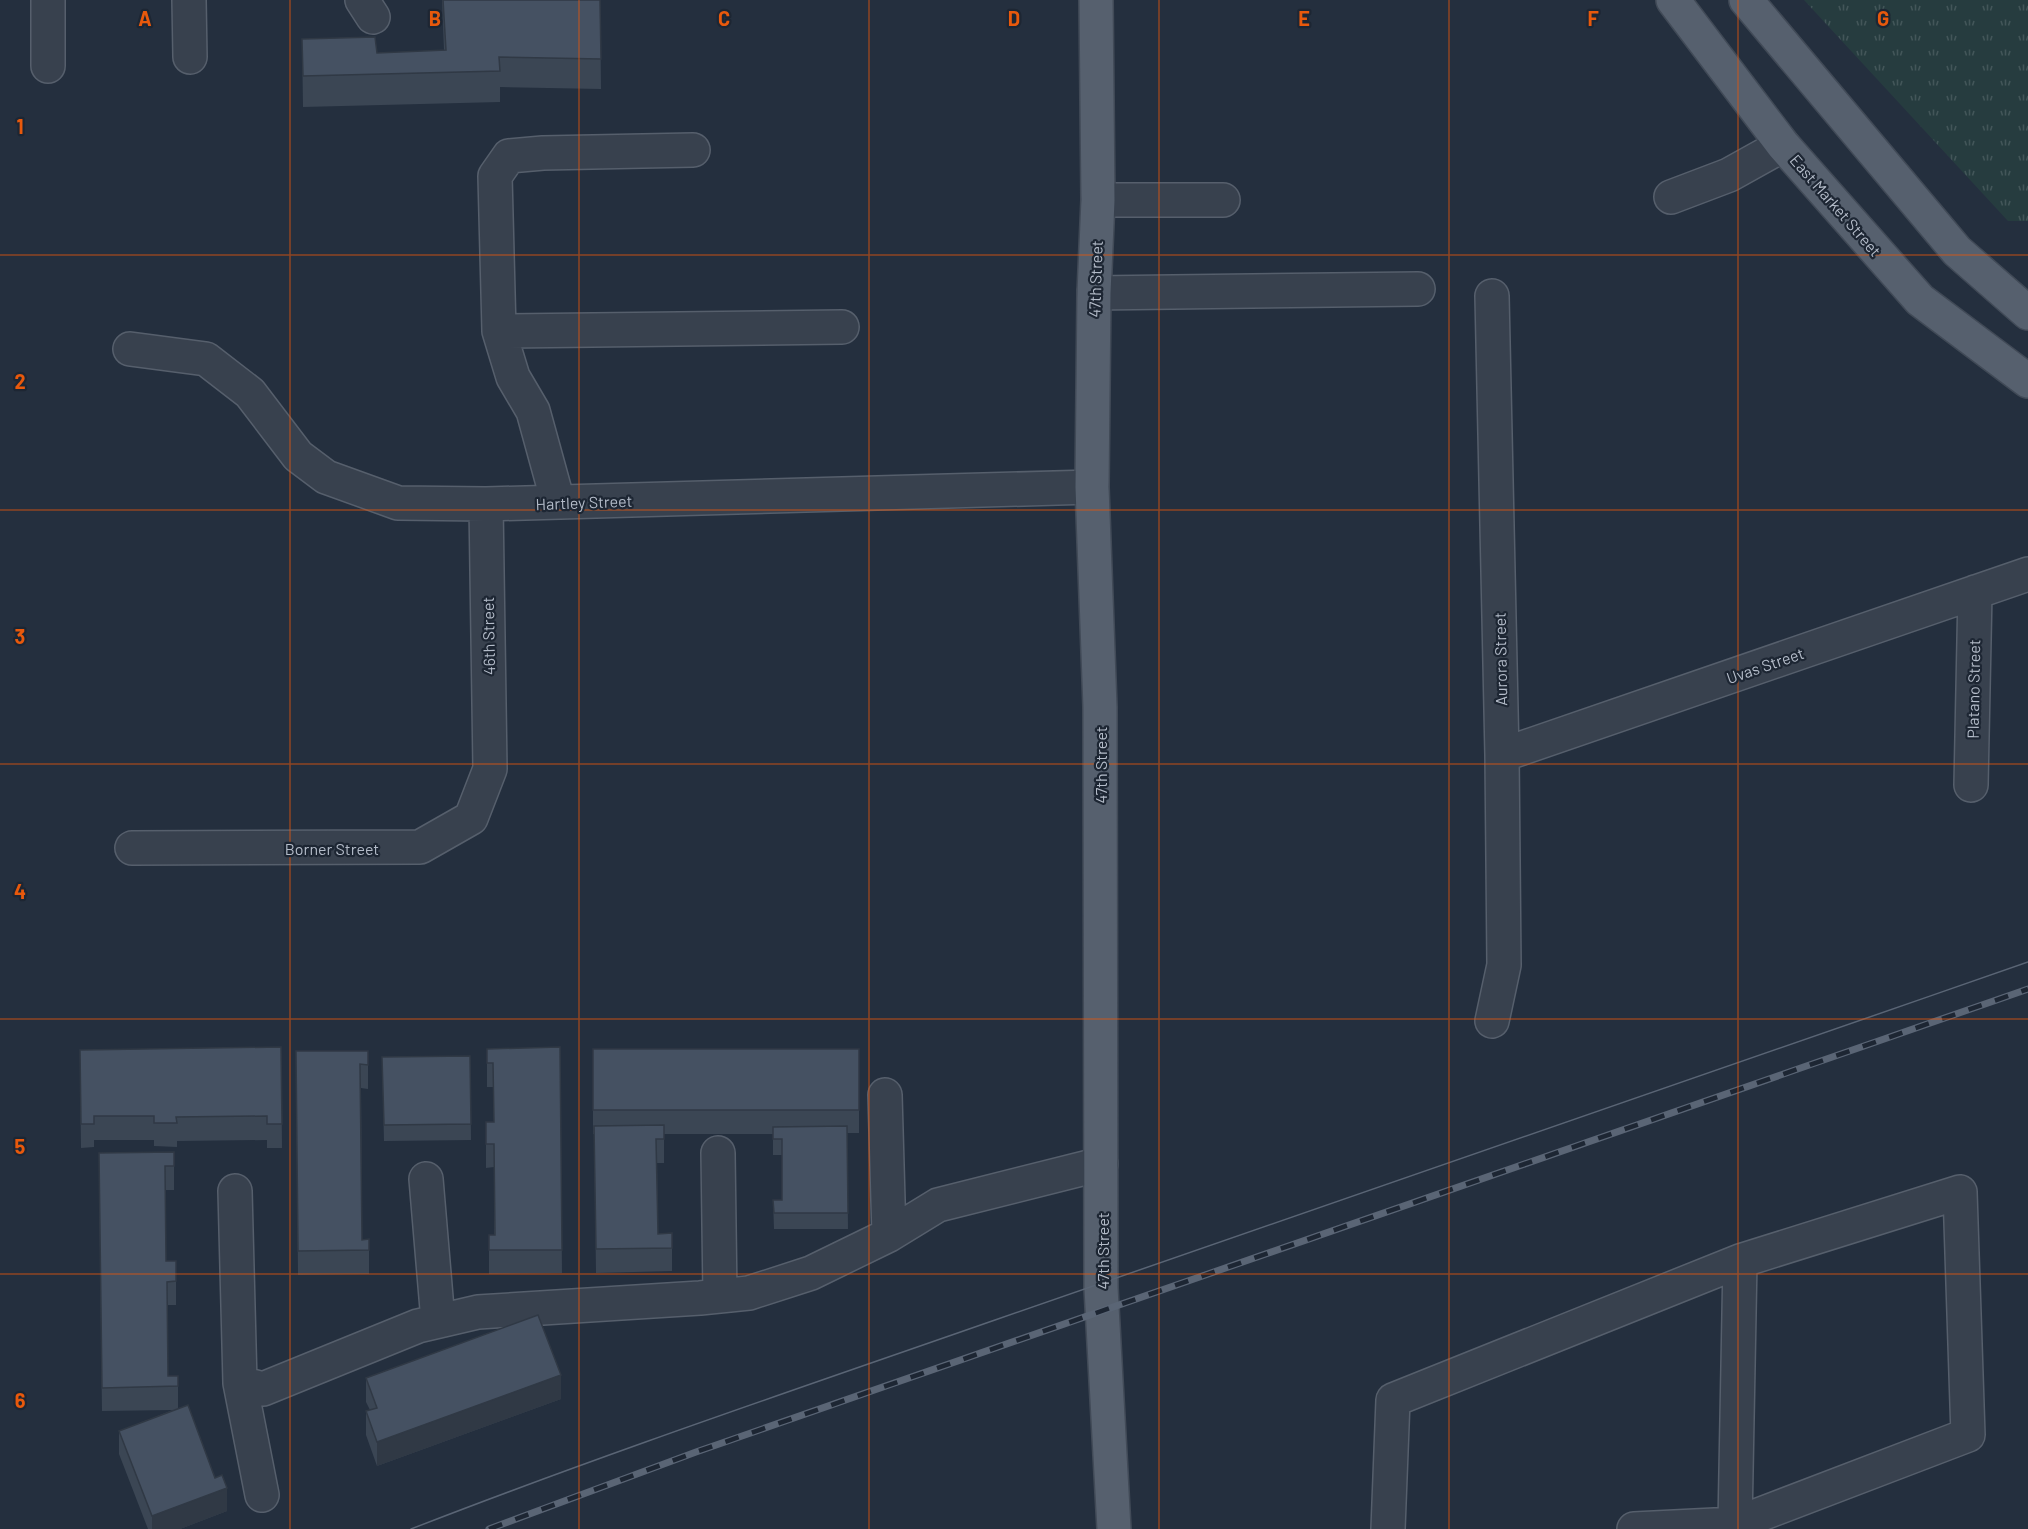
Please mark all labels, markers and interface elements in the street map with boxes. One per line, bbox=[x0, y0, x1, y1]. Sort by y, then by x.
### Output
text: A bbox=[138, 6, 152, 30]
text: B bbox=[429, 6, 441, 30]
text: C bbox=[718, 6, 730, 30]
text: D bbox=[1008, 6, 1020, 30]
text: E bbox=[1298, 6, 1310, 30]
text: F bbox=[1587, 6, 1599, 30]
text: G bbox=[1877, 6, 1889, 30]
text: 1 bbox=[16, 114, 24, 138]
street label: East Market Street bbox=[1787, 150, 1885, 260]
street label: 47th Street bbox=[1084, 240, 1106, 318]
text: 2 bbox=[14, 369, 26, 393]
street label: Hartley Street bbox=[535, 491, 633, 513]
street label: 46th Street bbox=[478, 597, 498, 675]
street label: Aurora Street bbox=[1490, 612, 1510, 706]
text: 3 bbox=[15, 624, 25, 648]
street label: Platano Street bbox=[1963, 639, 1983, 739]
street label: Uvas Street bbox=[1724, 643, 1806, 687]
street label: 47th Street bbox=[1091, 726, 1110, 804]
street label: Borner Street bbox=[285, 839, 379, 858]
text: 4 bbox=[14, 879, 26, 903]
text: 5 bbox=[15, 1134, 26, 1158]
street label: 47th Street bbox=[1093, 1212, 1112, 1290]
text: 6 bbox=[15, 1388, 26, 1412]

